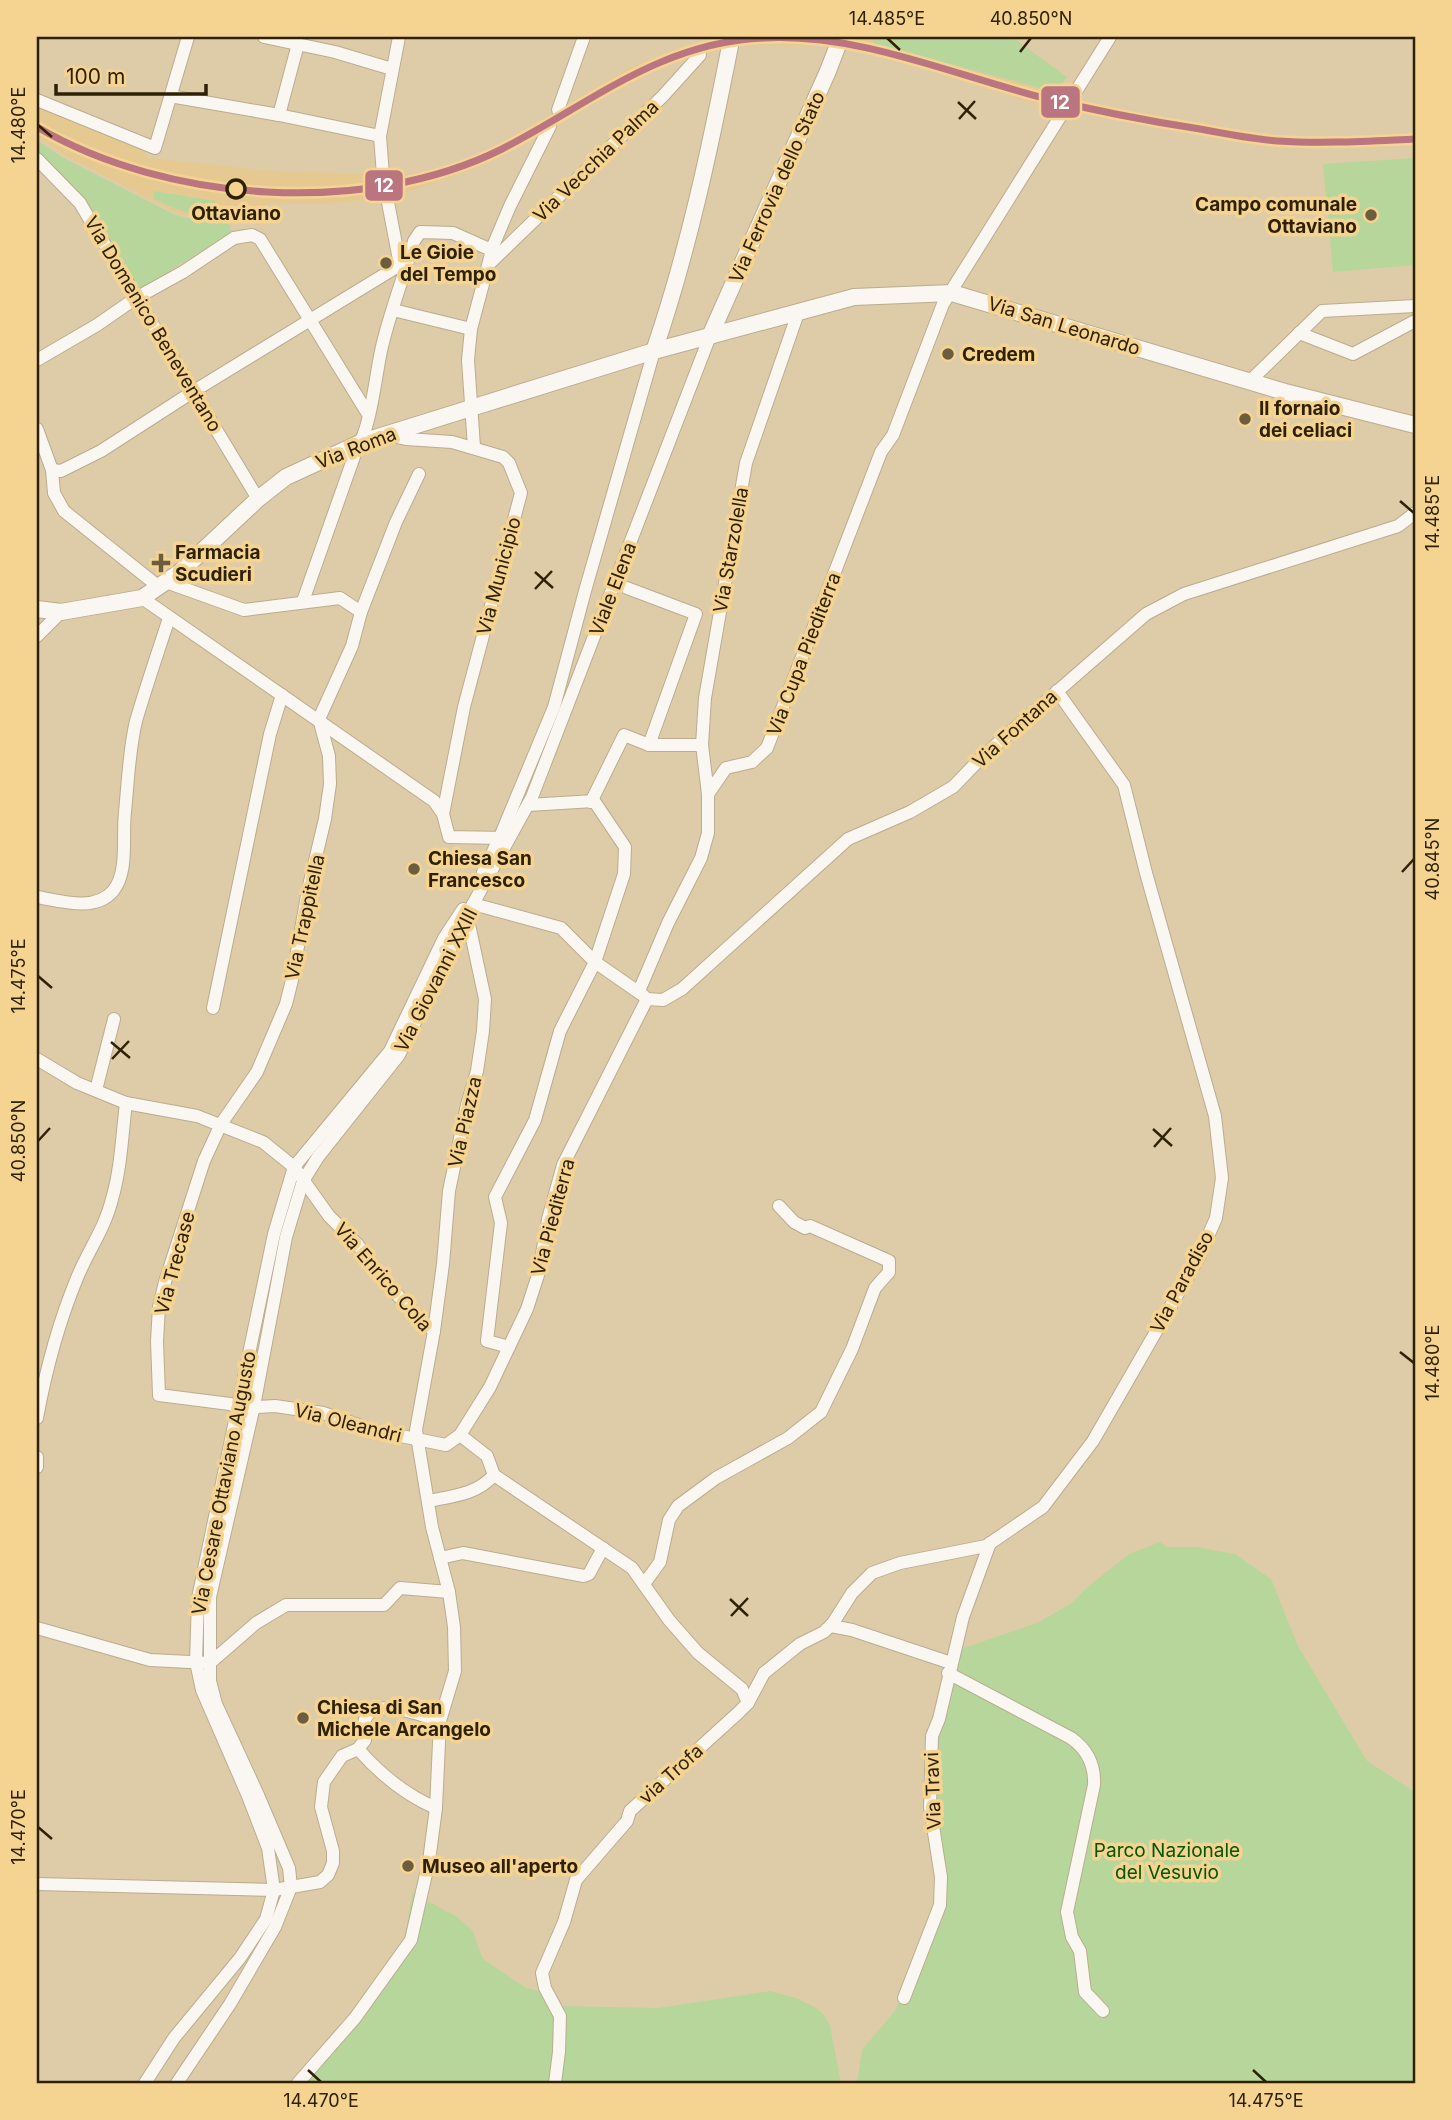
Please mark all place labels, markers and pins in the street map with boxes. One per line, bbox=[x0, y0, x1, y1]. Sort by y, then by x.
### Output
marker: Ottaviano bbox=[226, 179, 246, 199]
place label: Campo comunale Ottaviano bbox=[1195, 193, 1357, 238]
place label: Ottaviano bbox=[191, 202, 281, 225]
marker: Campo comunale Ottaviano bbox=[1363, 207, 1379, 223]
place label: Le Gioie del Tempo bbox=[400, 241, 496, 286]
marker: Le Gioie del Tempo bbox=[378, 255, 394, 271]
place label: Credem bbox=[962, 343, 1035, 366]
marker: Credem bbox=[940, 346, 956, 362]
place label: Il fornaio dei celiaci bbox=[1259, 397, 1352, 442]
marker: Il fornaio dei celiaci bbox=[1237, 411, 1253, 427]
place label: Farmacia Scudieri bbox=[175, 541, 260, 586]
marker: Farmacia Scudieri bbox=[153, 555, 169, 571]
place label: Chiesa San Francesco bbox=[428, 847, 532, 892]
marker: Chiesa San Francesco bbox=[406, 861, 422, 877]
place label: Chiesa di San Michele Arcangelo bbox=[317, 1696, 491, 1741]
marker: Chiesa di San Michele Arcangelo bbox=[295, 1710, 311, 1726]
place label: Museo all'aperto bbox=[422, 1855, 578, 1878]
marker: Museo all'aperto bbox=[400, 1858, 416, 1874]

